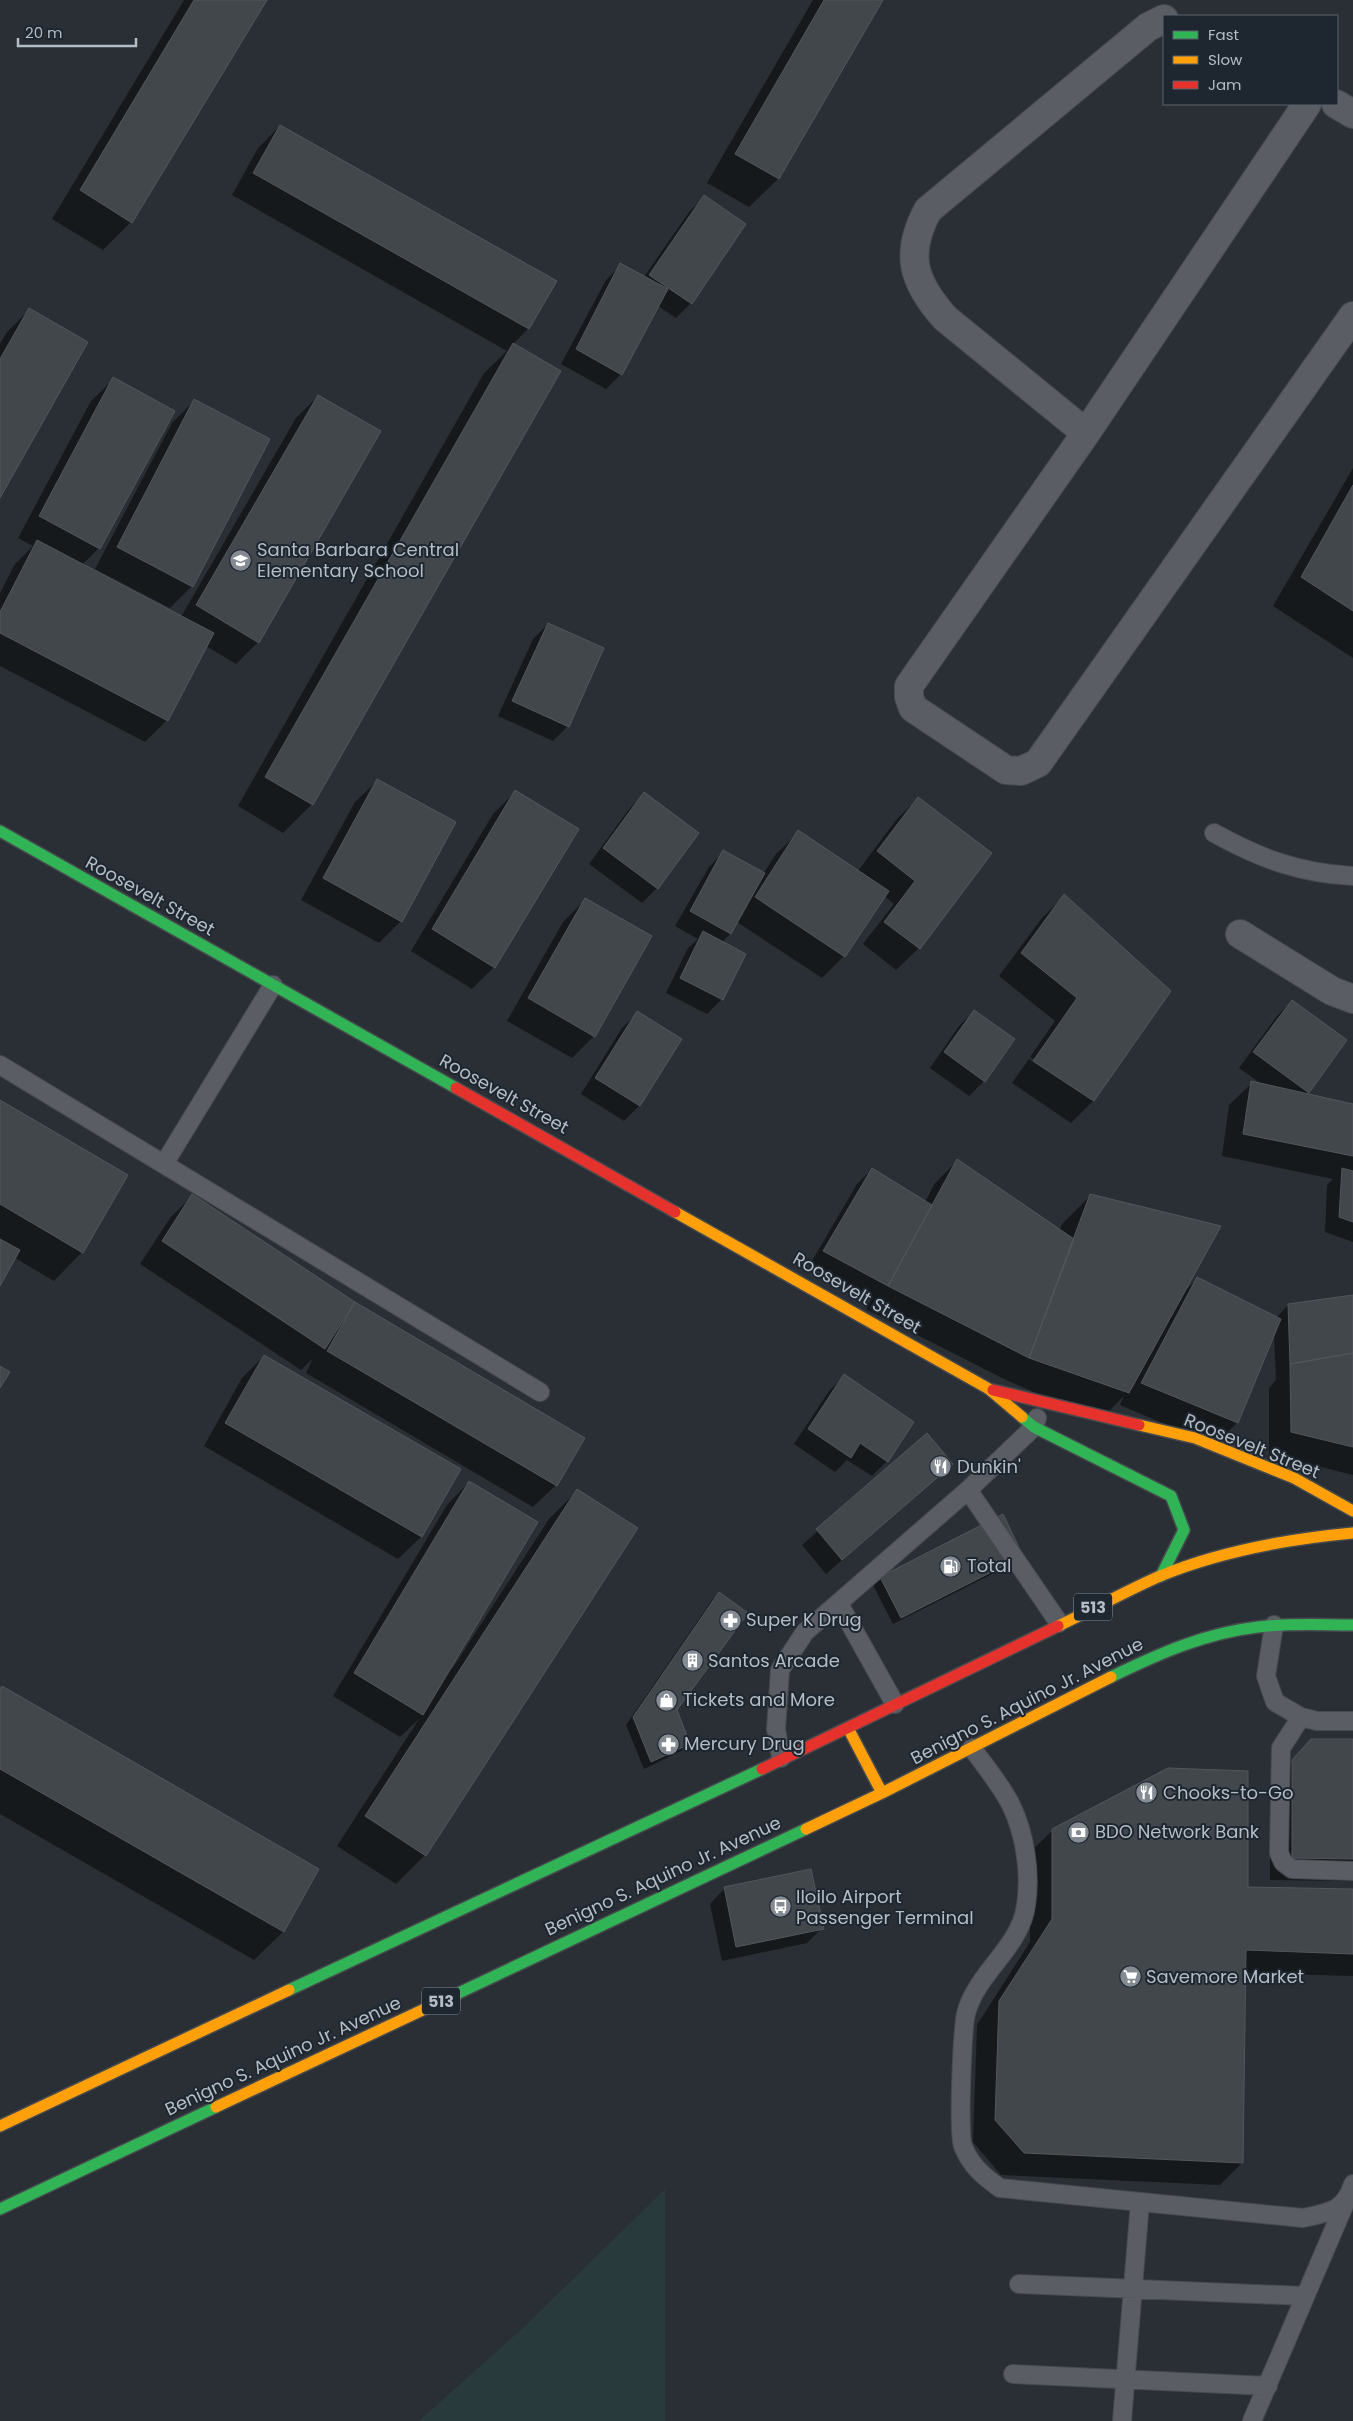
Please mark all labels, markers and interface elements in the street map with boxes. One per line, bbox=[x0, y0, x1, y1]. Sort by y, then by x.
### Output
scale bar bbox=[18, 15, 135, 47]
legend bbox=[1163, 15, 1338, 105]
text: 20 m bbox=[25, 22, 63, 43]
text: Fast bbox=[1208, 24, 1239, 45]
text: Slow bbox=[1208, 49, 1243, 70]
text: Jam bbox=[1208, 74, 1242, 95]
place label: Santa Barbara Central Elementary School bbox=[257, 537, 459, 583]
school or university icon: Santa Barbara Central Elementary School bbox=[229, 548, 253, 572]
street label: Roosevelt Street bbox=[81, 850, 219, 941]
street label: Roosevelt Street bbox=[435, 1048, 573, 1139]
street label: Roosevelt Street bbox=[789, 1246, 926, 1339]
street label: Roosevelt Street bbox=[1181, 1407, 1324, 1484]
place label: Dunkin' bbox=[957, 1454, 1021, 1479]
restaurant icon: Dunkin' bbox=[929, 1455, 953, 1479]
place label: Total bbox=[967, 1553, 1011, 1578]
fuel station icon: Total bbox=[939, 1554, 963, 1578]
road number: 513 bbox=[1074, 1594, 1112, 1620]
place label: Super K Drug bbox=[746, 1607, 862, 1632]
pharmacy icon: Super K Drug bbox=[718, 1608, 742, 1632]
street label: Benigno S. Aquino Jr. Avenue bbox=[906, 1631, 1147, 1770]
place label: Santos Arcade bbox=[708, 1648, 840, 1673]
building icon: Santos Arcade bbox=[680, 1649, 704, 1673]
place label: Tickets and More bbox=[683, 1687, 835, 1712]
shop icon: Tickets and More bbox=[655, 1688, 679, 1712]
place label: Mercury Drug bbox=[684, 1731, 805, 1756]
pharmacy icon: Mercury Drug bbox=[656, 1732, 680, 1756]
place label: Chooks-to-Go bbox=[1163, 1780, 1294, 1805]
restaurant icon: Chooks-to-Go bbox=[1135, 1781, 1159, 1805]
street label: Benigno S. Aquino Jr. Avenue bbox=[541, 1810, 785, 1941]
place label: BDO Network Bank bbox=[1095, 1819, 1260, 1844]
bank icon: BDO Network Bank bbox=[1067, 1820, 1091, 1844]
place label: Iloilo Airport Passenger Terminal bbox=[796, 1884, 974, 1930]
bus stop icon: Iloilo Airport Passenger Terminal bbox=[768, 1895, 792, 1919]
place label: Savemore Market bbox=[1146, 1964, 1304, 1989]
supermarket icon: Savemore Market bbox=[1118, 1965, 1142, 1989]
road number: 513 bbox=[422, 1988, 460, 2014]
street label: Benigno S. Aquino Jr. Avenue bbox=[161, 1990, 405, 2121]

